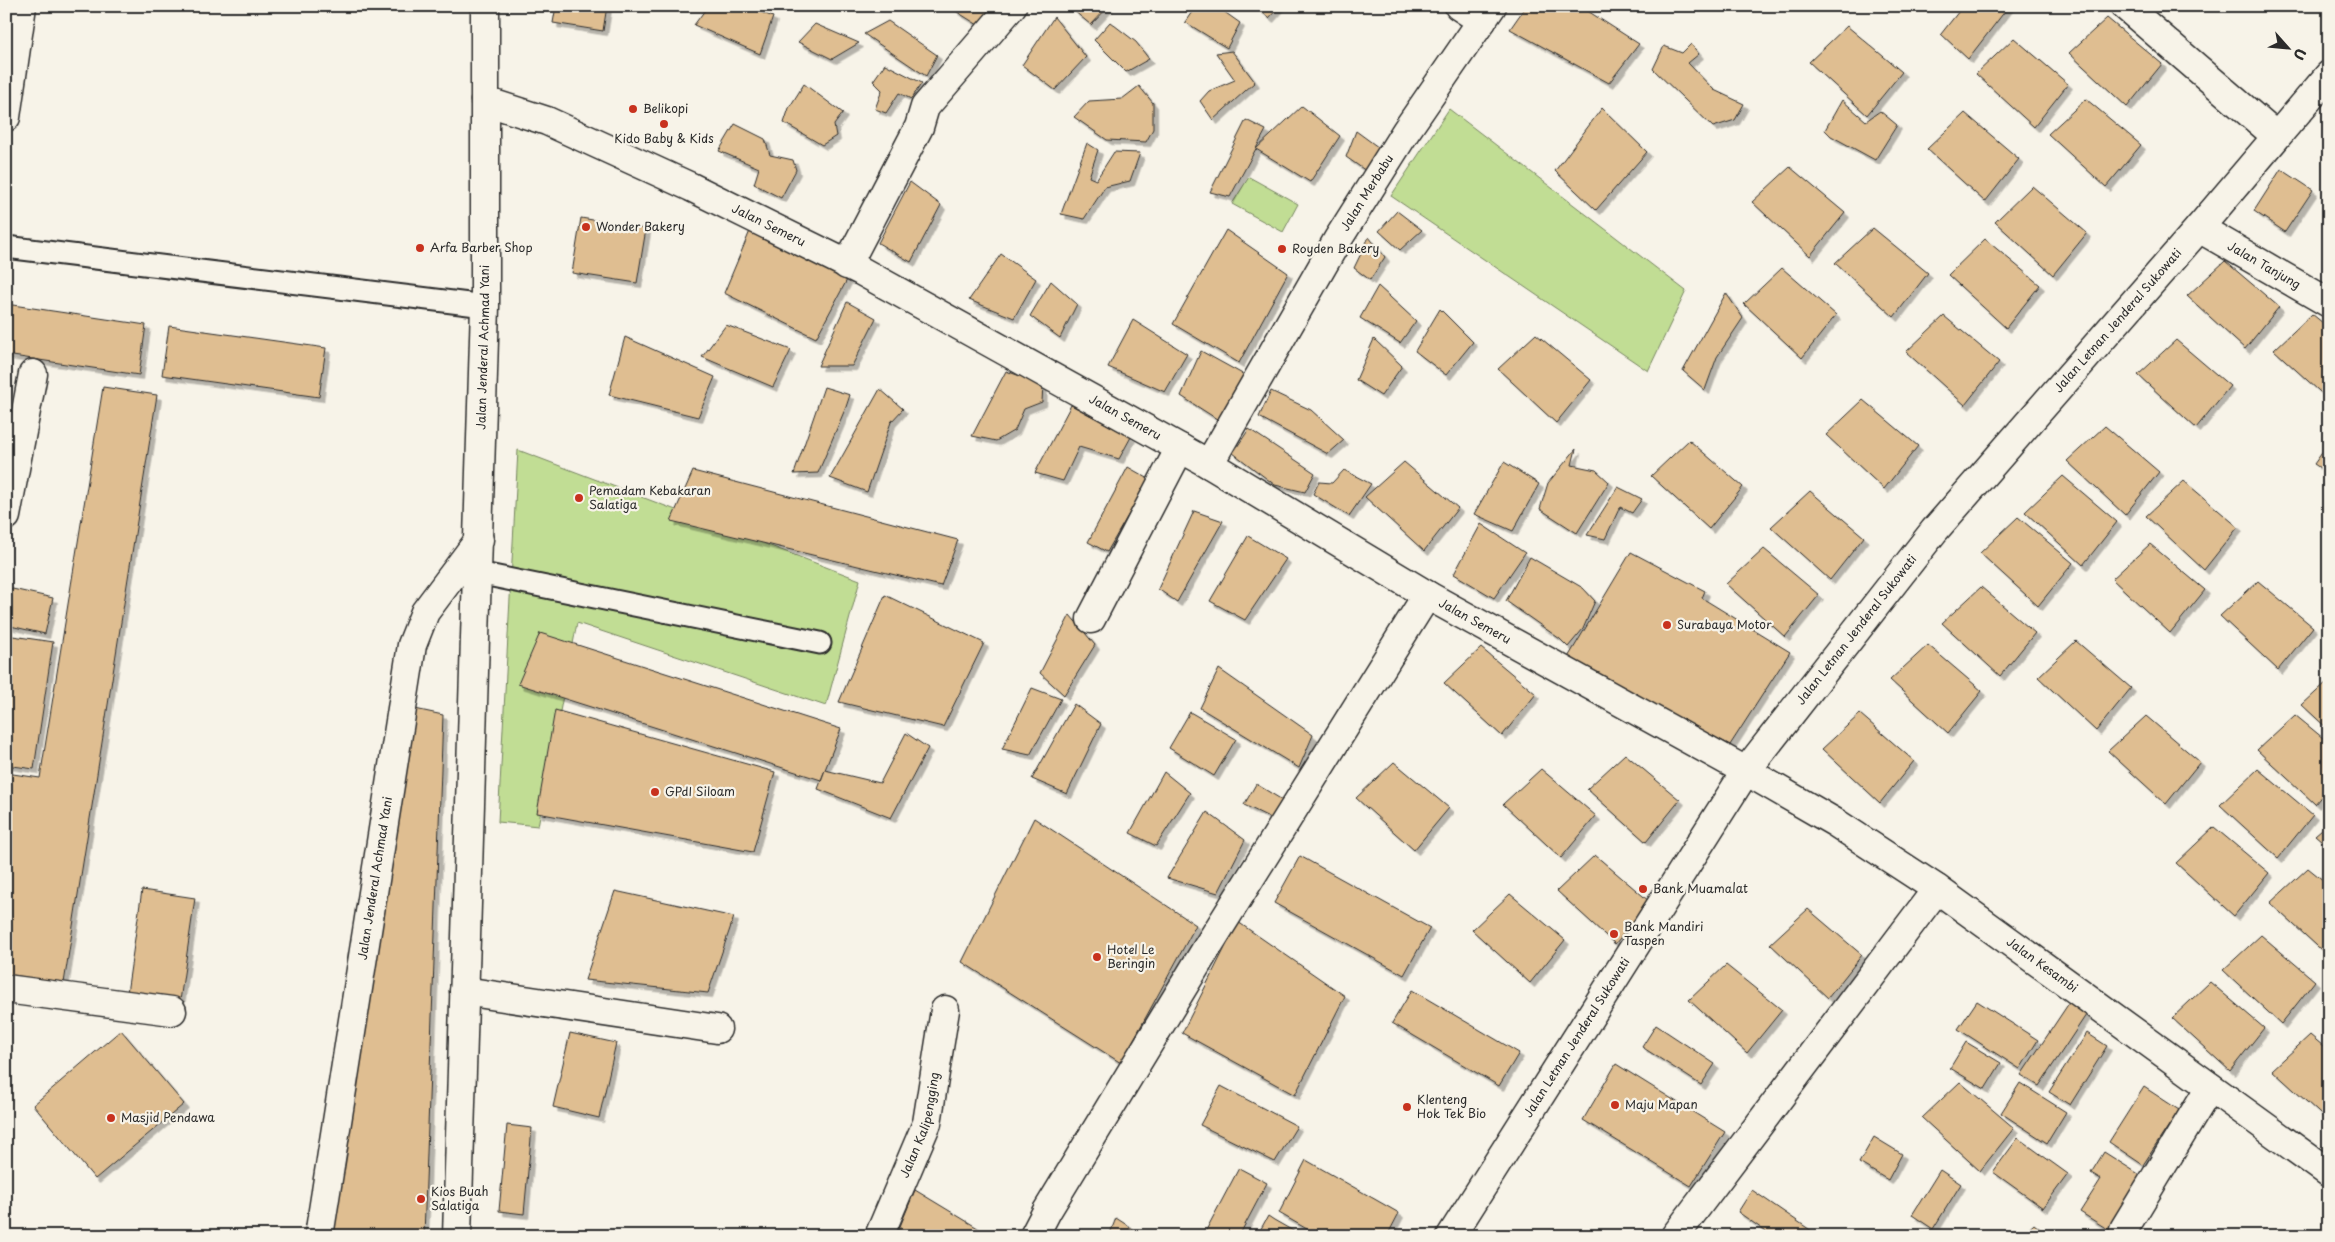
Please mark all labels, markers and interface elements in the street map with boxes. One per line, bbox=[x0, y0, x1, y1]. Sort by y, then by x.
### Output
north arrow bbox=[2262, 22, 2312, 72]
text: U bbox=[2288, 45, 2312, 64]
place label: Belikopi bbox=[643, 99, 688, 117]
marker: Belikopi bbox=[627, 103, 639, 115]
marker: Kido Baby & Kids bbox=[658, 118, 670, 130]
place label: Kido Baby & Kids bbox=[614, 129, 714, 147]
street label: Jalan Merbabu bbox=[1335, 150, 1397, 234]
street label: Jalan Semeru bbox=[729, 199, 809, 250]
place label: Wonder Bakery bbox=[596, 217, 685, 235]
marker: Wonder Bakery bbox=[580, 221, 592, 233]
street label: Jalan Tanjung bbox=[2225, 236, 2304, 293]
place label: Arfa Barber Shop bbox=[430, 238, 533, 256]
place label: Royden Bakery bbox=[1292, 239, 1379, 257]
marker: Arfa Barber Shop bbox=[414, 242, 426, 254]
marker: Royden Bakery bbox=[1276, 243, 1288, 255]
street label: Jalan Letnan Jenderal Sukowati bbox=[2049, 244, 2185, 396]
street label: Jalan Jenderal Achmad Yani bbox=[471, 265, 493, 430]
street label: Jalan Semeru bbox=[1086, 389, 1165, 444]
place label: Pemadam Kebakaran Salatiga bbox=[589, 481, 711, 513]
marker: Pemadam Kebakaran Salatiga bbox=[573, 492, 585, 504]
street label: Jalan Letnan Jenderal Sukowati bbox=[1791, 550, 1920, 708]
street label: Jalan Semeru bbox=[1436, 593, 1515, 648]
place label: Surabaya Motor bbox=[1677, 615, 1772, 633]
marker: Surabaya Motor bbox=[1661, 619, 1673, 631]
place label: GPdI Siloam bbox=[665, 782, 735, 800]
marker: GPdI Siloam bbox=[649, 786, 661, 798]
street label: Jalan Jenderal Achmad Yani bbox=[353, 795, 396, 961]
place label: Bank Muamalat bbox=[1653, 879, 1748, 897]
marker: Bank Muamalat bbox=[1637, 883, 1649, 895]
place label: Bank Mandiri Taspen bbox=[1624, 917, 1703, 949]
marker: Bank Mandiri Taspen bbox=[1608, 928, 1620, 940]
street label: Jalan Kesambi bbox=[2003, 932, 2082, 996]
place label: Hotel Le Beringin bbox=[1107, 940, 1155, 972]
marker: Hotel Le Beringin bbox=[1091, 951, 1103, 963]
street label: Jalan Letnan Jenderal Sukowati bbox=[1519, 954, 1634, 1121]
street label: Jalan Kalipengging bbox=[895, 1071, 943, 1180]
place label: Klenteng Hok Tek Bio bbox=[1417, 1090, 1486, 1122]
place label: Maju Mapan bbox=[1625, 1095, 1698, 1113]
marker: Maju Mapan bbox=[1609, 1099, 1621, 1111]
marker: Klenteng Hok Tek Bio bbox=[1401, 1101, 1413, 1113]
place label: Masjid Pendawa bbox=[121, 1108, 215, 1126]
marker: Masjid Pendawa bbox=[105, 1112, 117, 1124]
place label: Kios Buah Salatiga bbox=[431, 1182, 488, 1214]
marker: Kios Buah Salatiga bbox=[415, 1193, 427, 1205]

